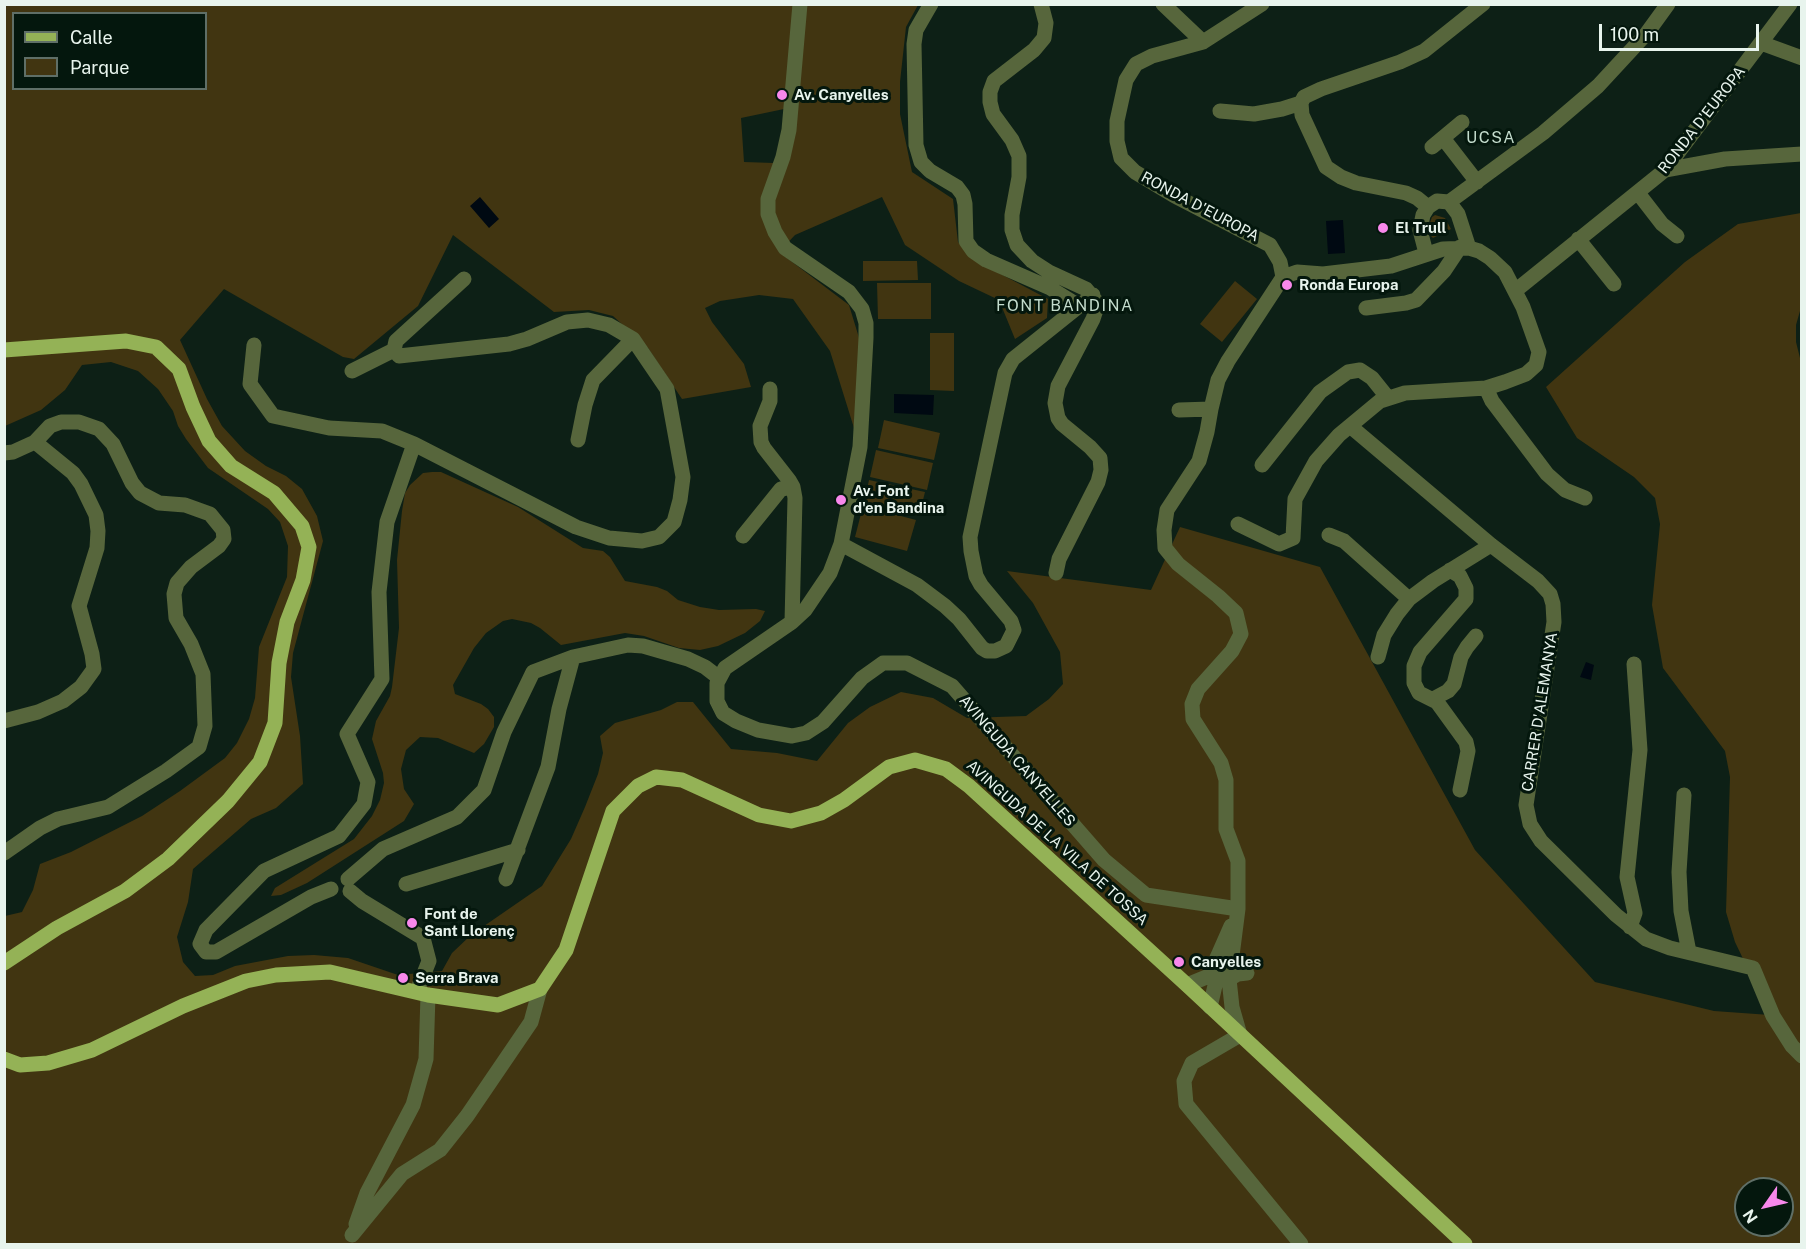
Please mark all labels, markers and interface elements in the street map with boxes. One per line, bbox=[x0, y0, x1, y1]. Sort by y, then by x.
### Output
legend bbox=[12, 12, 207, 90]
scale bar bbox=[1602, 12, 1762, 50]
text: 100 m bbox=[1610, 24, 1659, 45]
text: Calle bbox=[70, 27, 113, 48]
text: Parque bbox=[70, 57, 130, 78]
street label: RONDA D'EUROPA bbox=[1655, 63, 1749, 177]
place label: Av. Canyelles bbox=[794, 86, 889, 104]
marker: Av. Canyelles bbox=[775, 88, 789, 102]
district label: UCSA bbox=[1466, 128, 1516, 148]
street label: RONDA D'EUROPA bbox=[1138, 168, 1262, 246]
place label: El Trull bbox=[1395, 219, 1447, 237]
marker: El Trull bbox=[1376, 221, 1390, 235]
place label: Ronda Europa bbox=[1299, 276, 1398, 294]
marker: Ronda Europa bbox=[1280, 278, 1294, 292]
district label: FONT BANDINA bbox=[996, 296, 1134, 316]
place label: Av. Font d'en Bandina bbox=[853, 482, 944, 517]
marker: Av. Font d'en Bandina bbox=[834, 493, 848, 507]
street label: CARRER D'ALEMANYA bbox=[1519, 631, 1561, 793]
street label: AVINGUDA CANYELLES bbox=[955, 692, 1079, 830]
street label: AVINGUDA DE LA VILA DE TOSSA bbox=[962, 757, 1152, 929]
place label: Font de Sant Llorenç bbox=[424, 905, 515, 940]
marker: Font de Sant Llorenç bbox=[405, 916, 419, 930]
place label: Canyelles bbox=[1191, 953, 1261, 971]
marker: Canyelles bbox=[1172, 955, 1186, 969]
place label: Serra Brava bbox=[415, 969, 499, 987]
marker: Serra Brava bbox=[396, 971, 410, 985]
north arrow bbox=[1734, 1177, 1794, 1237]
text: N bbox=[1739, 1206, 1762, 1227]

